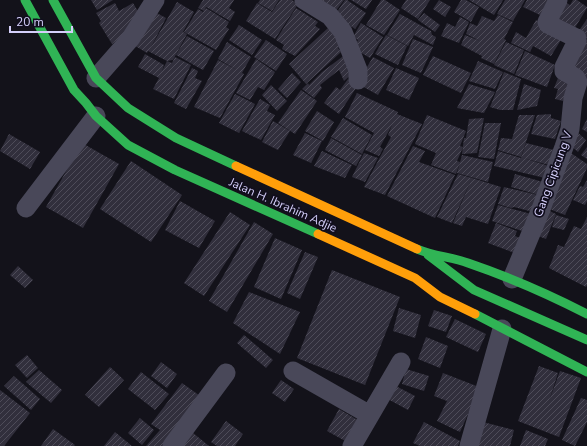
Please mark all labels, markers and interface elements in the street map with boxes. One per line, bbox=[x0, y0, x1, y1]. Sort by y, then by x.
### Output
scale bar bbox=[10, 8, 72, 34]
text: 20 m bbox=[16, 14, 44, 30]
street label: Gang Cipicung V bbox=[530, 128, 576, 219]
street label: Jalan H. Ibrahim Adjie bbox=[226, 174, 339, 236]

